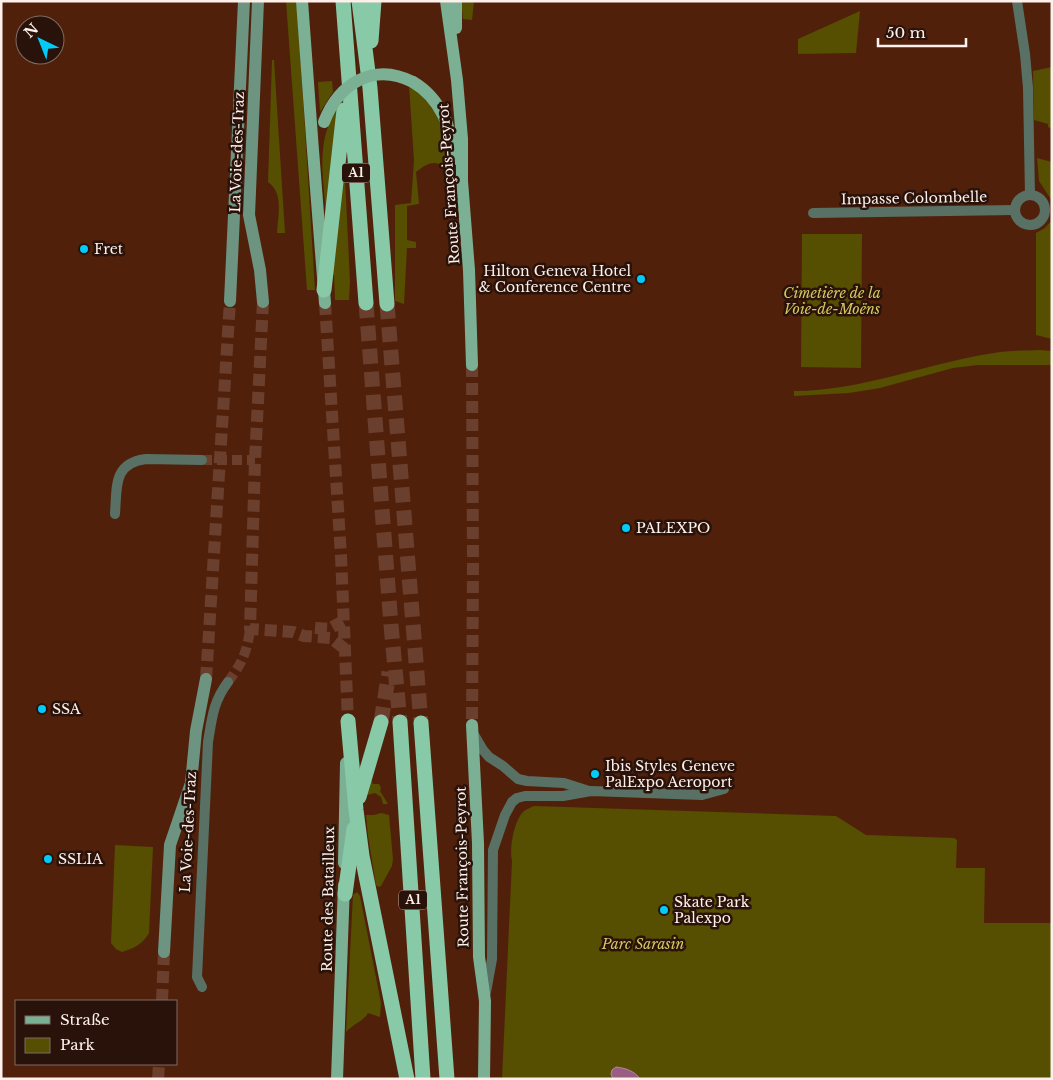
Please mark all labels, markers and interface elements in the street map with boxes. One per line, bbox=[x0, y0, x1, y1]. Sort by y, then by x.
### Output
north arrow bbox=[15, 15, 65, 65]
scale bar bbox=[878, 15, 966, 47]
text: N bbox=[20, 19, 42, 42]
text: 50 m bbox=[886, 23, 926, 42]
street label: La Voie-des-Traz bbox=[226, 91, 248, 213]
street label: Route François-Peyrot bbox=[434, 102, 464, 265]
road number: A1 bbox=[342, 164, 370, 182]
street label: Impasse Colombelle bbox=[841, 188, 987, 208]
place label: Fret bbox=[94, 240, 124, 258]
marker: Fret bbox=[78, 243, 90, 255]
place label: Hilton Geneva Hotel & Conference Centre bbox=[479, 262, 631, 296]
marker: Hilton Geneva Hotel & Conference Centre bbox=[635, 273, 647, 285]
park label: Cimetière de la Voie-de-Moëns bbox=[783, 284, 881, 318]
place label: PALEXPO bbox=[636, 519, 710, 537]
marker: PALEXPO bbox=[620, 522, 632, 534]
place label: SSA bbox=[52, 700, 81, 718]
marker: SSA bbox=[36, 703, 48, 715]
place label: Ibis Styles Geneve PalExpo Aeroport bbox=[605, 757, 735, 791]
marker: Ibis Styles Geneve PalExpo Aeroport bbox=[589, 768, 601, 780]
street label: La Voie-des-Traz bbox=[176, 771, 200, 893]
street label: Route François-Peyrot bbox=[452, 786, 472, 948]
street label: Route des Batailleux bbox=[318, 825, 338, 972]
place label: SSLIA bbox=[58, 850, 103, 868]
marker: SSLIA bbox=[42, 853, 54, 865]
road number: A1 bbox=[399, 890, 427, 910]
place label: Skate Park Palexpo bbox=[674, 893, 750, 927]
marker: Skate Park Palexpo bbox=[658, 904, 670, 916]
park label: Parc Sarasin bbox=[601, 935, 685, 953]
legend bbox=[15, 1000, 178, 1065]
text: Straße bbox=[60, 1010, 110, 1029]
text: Park bbox=[60, 1035, 96, 1054]

